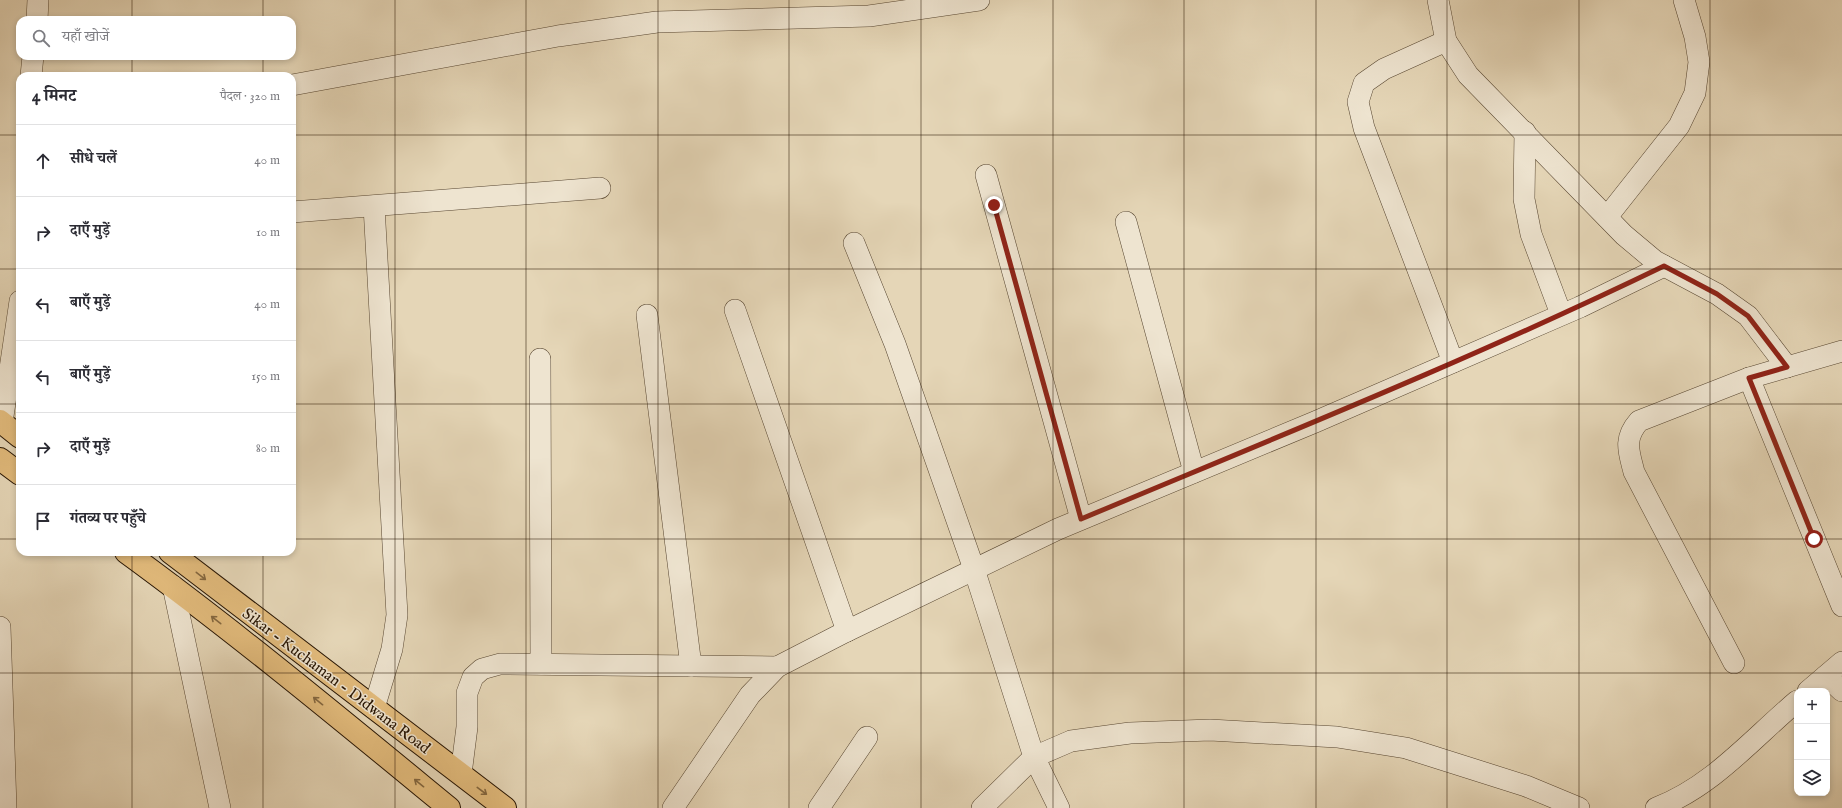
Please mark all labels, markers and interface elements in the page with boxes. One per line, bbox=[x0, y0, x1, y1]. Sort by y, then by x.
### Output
search box bbox=[16, 16, 296, 60]
icon: search bbox=[30, 27, 52, 49]
text: यहाँ खोजें bbox=[62, 27, 109, 46]
text: 4 मिनट bbox=[32, 86, 76, 107]
text: पैदल · 320 m bbox=[220, 88, 280, 105]
text: सीधे चलें bbox=[70, 149, 117, 168]
icon: ahead bbox=[32, 150, 54, 172]
text: 40 m bbox=[254, 152, 280, 169]
route end bbox=[985, 196, 1003, 214]
text: दाएँ मुड़ें bbox=[70, 221, 110, 240]
icon: right bbox=[32, 222, 54, 244]
text: 10 m bbox=[256, 224, 280, 241]
text: बाएँ मुड़ें bbox=[70, 293, 110, 312]
icon: left bbox=[32, 294, 54, 316]
text: 40 m bbox=[254, 296, 280, 313]
text: बाएँ मुड़ें bbox=[70, 365, 110, 384]
icon: left bbox=[32, 366, 54, 388]
text: 150 m bbox=[251, 368, 280, 385]
text: दाएँ मुड़ें bbox=[70, 437, 110, 456]
icon: right bbox=[32, 438, 54, 460]
text: 80 m bbox=[256, 440, 280, 457]
text: गंतव्य पर पहुँचे bbox=[70, 509, 146, 528]
icon: arrive bbox=[32, 510, 54, 532]
route start bbox=[1805, 530, 1823, 548]
one-way arrow bbox=[195, 572, 206, 580]
street label: Sikar - Kuchaman - Didwana Road bbox=[238, 604, 434, 759]
one-way arrow bbox=[211, 616, 222, 625]
map controls bbox=[1794, 688, 1830, 796]
button: + bbox=[1794, 688, 1830, 724]
one-way arrow bbox=[312, 697, 323, 706]
button: − bbox=[1794, 724, 1830, 760]
button: layers bbox=[1794, 760, 1830, 796]
one-way arrow bbox=[413, 779, 424, 788]
one-way arrow bbox=[477, 786, 488, 795]

